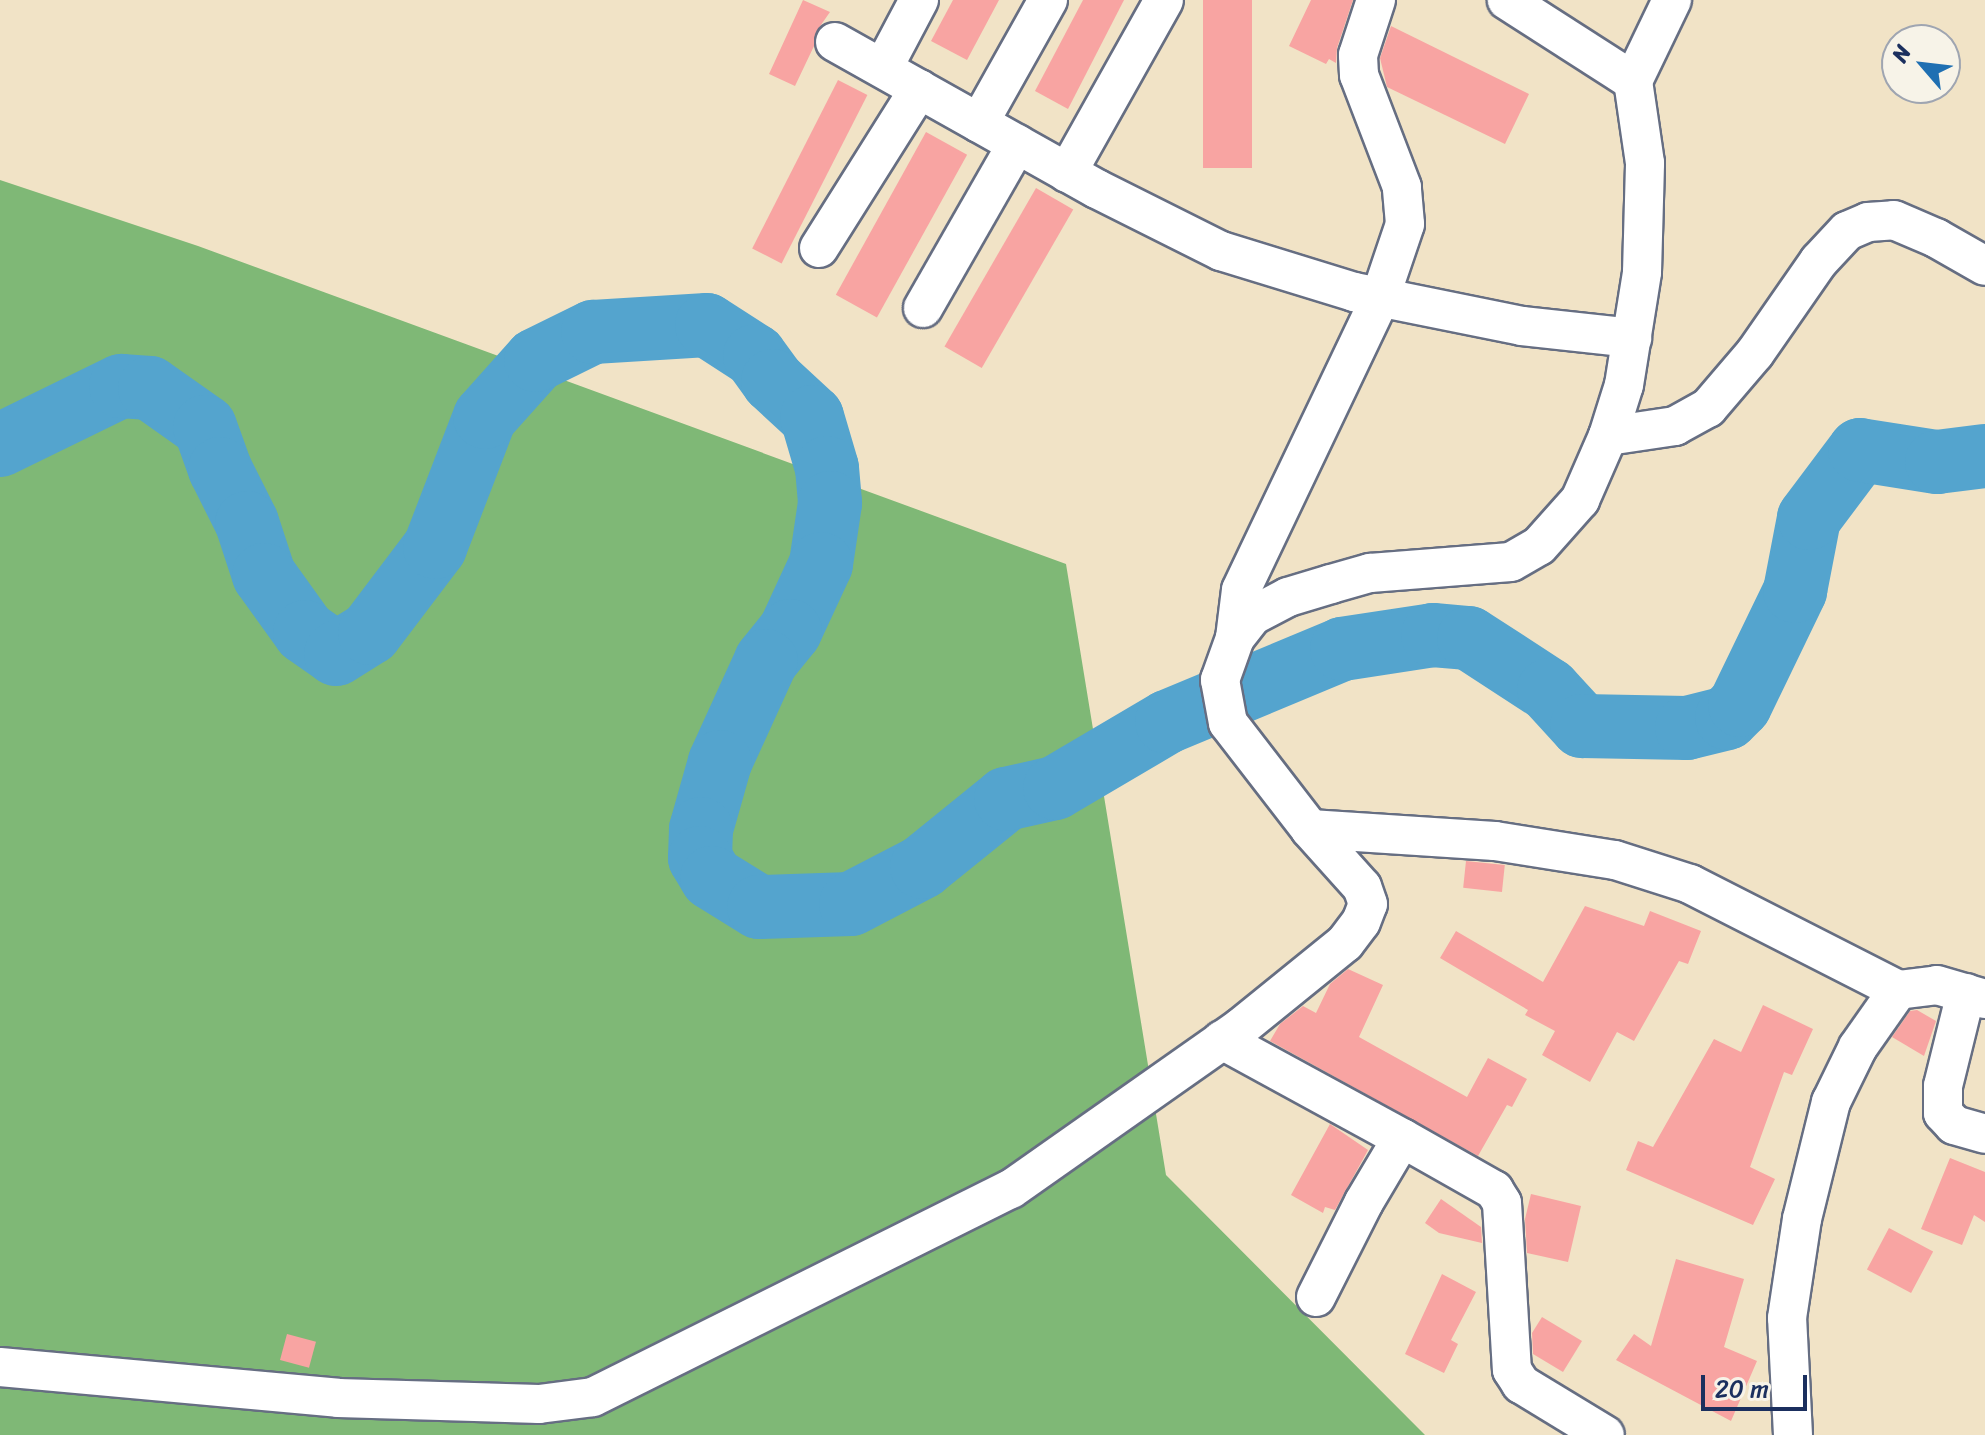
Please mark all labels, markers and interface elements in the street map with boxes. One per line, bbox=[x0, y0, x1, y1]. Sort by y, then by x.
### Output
north arrow bbox=[1881, 24, 1961, 104]
text: N bbox=[1880, 38, 1922, 69]
scale bar bbox=[1705, 1359, 1811, 1409]
text: 20 m bbox=[1715, 1368, 1769, 1410]

